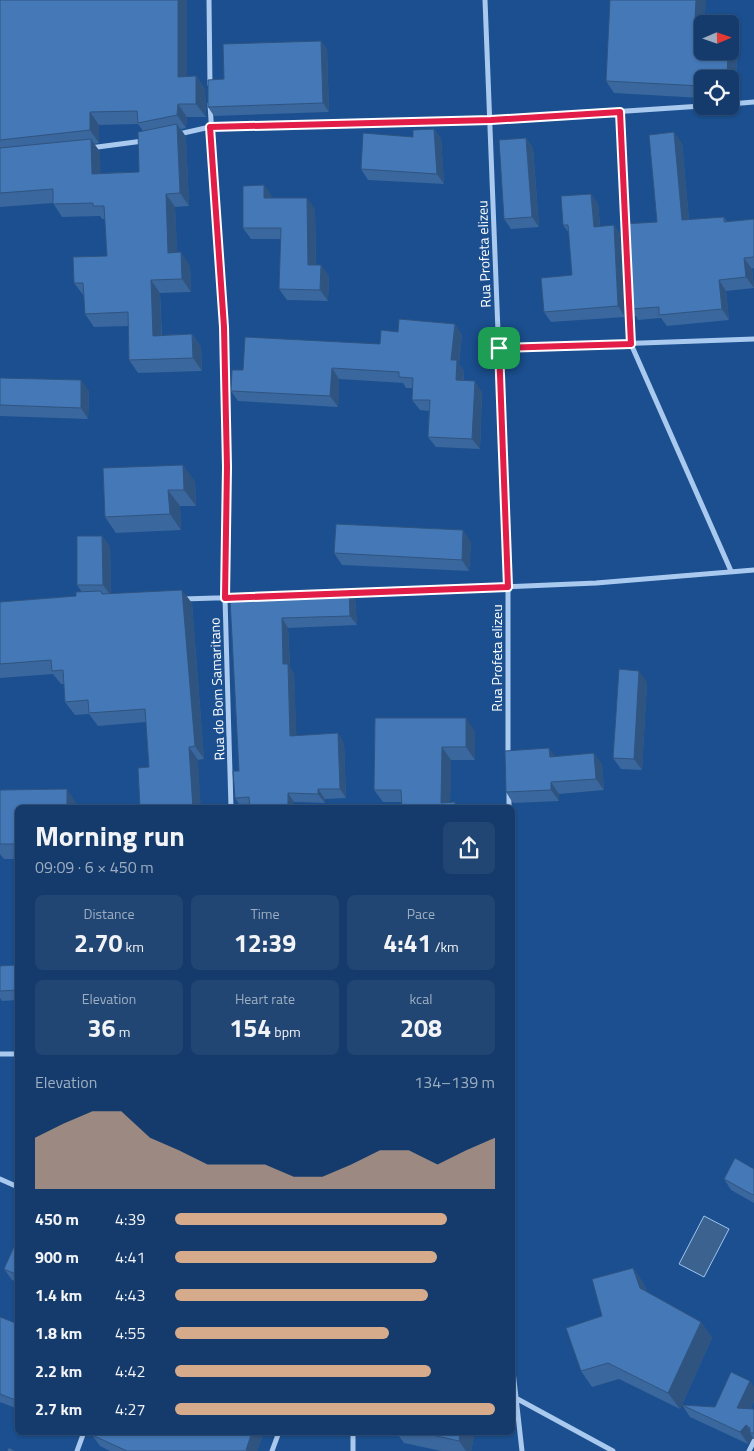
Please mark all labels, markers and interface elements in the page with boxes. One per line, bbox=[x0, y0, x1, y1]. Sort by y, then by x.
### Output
north arrow bbox=[694, 15, 739, 60]
map controls bbox=[694, 15, 739, 115]
button: locate bbox=[694, 70, 739, 115]
street label: Rua Profeta elizeu bbox=[471, 200, 496, 308]
pin bbox=[478, 327, 520, 369]
icon: arrive bbox=[485, 334, 513, 362]
street label: Rua Profeta elizeu bbox=[486, 604, 507, 712]
street label: Rua do Bom Samaritano bbox=[204, 617, 229, 761]
text: Morning run bbox=[35, 814, 185, 857]
button: share bbox=[443, 822, 495, 874]
text: 09:09 · 6 × 450 m bbox=[35, 855, 154, 879]
text: Distance bbox=[83, 903, 135, 924]
text: Time bbox=[250, 903, 280, 924]
text: Pace bbox=[407, 903, 435, 924]
text: 2.70 bbox=[74, 924, 122, 962]
text: 12:39 bbox=[234, 924, 296, 962]
text: 4:41 bbox=[383, 924, 432, 962]
text: km bbox=[122, 936, 144, 957]
text: /km bbox=[432, 936, 459, 957]
text: Elevation bbox=[82, 988, 136, 1009]
text: Heart rate bbox=[235, 988, 295, 1009]
text: kcal bbox=[410, 988, 432, 1009]
text: 36 bbox=[88, 1009, 116, 1047]
text: 154 bbox=[229, 1009, 271, 1047]
text: 208 bbox=[400, 1009, 442, 1047]
text: m bbox=[116, 1021, 130, 1042]
text: bpm bbox=[271, 1021, 301, 1042]
text: Elevation bbox=[35, 1070, 97, 1094]
text: 134–139 m bbox=[414, 1070, 495, 1094]
text: 450 m bbox=[35, 1207, 79, 1231]
text: 4:39 bbox=[115, 1207, 145, 1231]
text: 900 m bbox=[35, 1245, 79, 1269]
text: 4:41 bbox=[115, 1245, 145, 1269]
text: 1.4 km bbox=[35, 1283, 82, 1307]
text: 4:43 bbox=[115, 1283, 145, 1307]
text: 1.8 km bbox=[35, 1321, 82, 1345]
text: 4:55 bbox=[115, 1321, 145, 1345]
text: 2.2 km bbox=[35, 1359, 82, 1383]
text: 4:42 bbox=[115, 1359, 145, 1383]
text: 2.7 km bbox=[35, 1397, 82, 1421]
text: 4:27 bbox=[115, 1397, 145, 1421]

